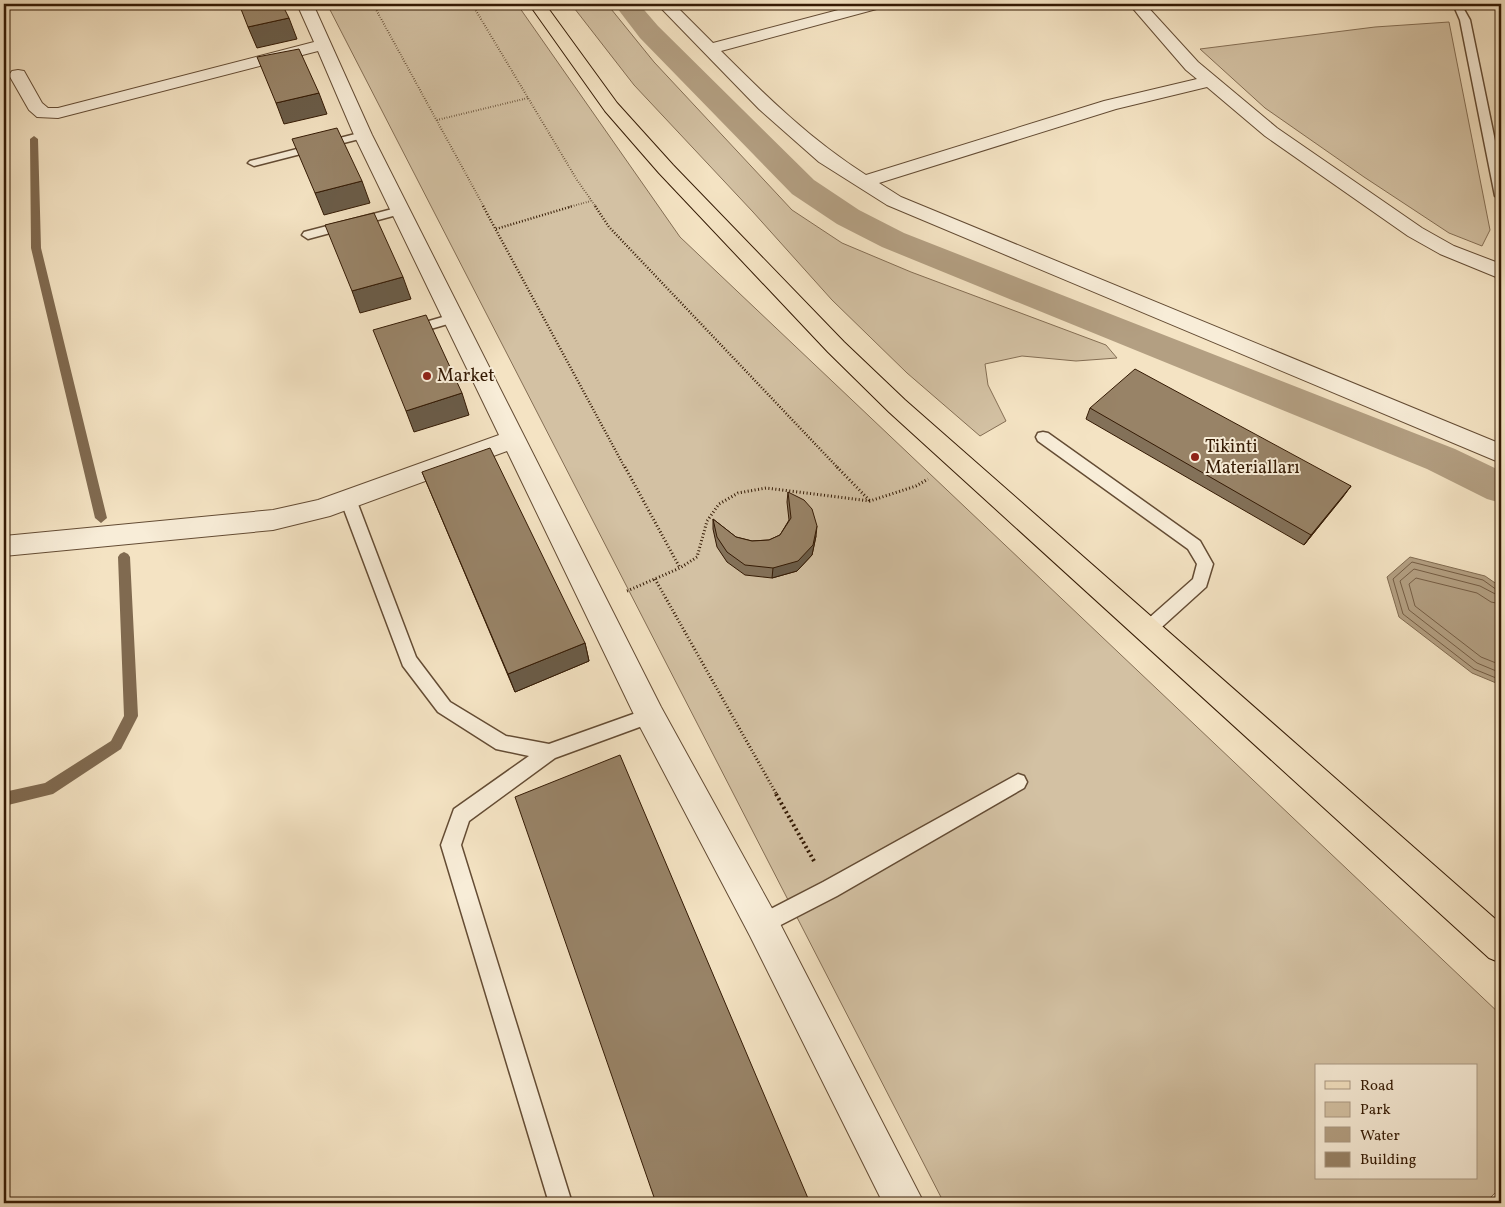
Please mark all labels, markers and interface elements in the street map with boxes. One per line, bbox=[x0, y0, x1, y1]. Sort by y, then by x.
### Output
place label: Market bbox=[437, 364, 495, 389]
marker: Market bbox=[421, 370, 433, 382]
place label: Tikinti Materialları bbox=[1205, 435, 1300, 481]
marker: Tikinti Materialları bbox=[1189, 451, 1201, 463]
legend bbox=[1315, 1064, 1478, 1180]
text: Road bbox=[1360, 1076, 1394, 1097]
text: Park bbox=[1360, 1100, 1391, 1121]
text: Water bbox=[1360, 1126, 1400, 1147]
text: Building bbox=[1360, 1150, 1417, 1171]

